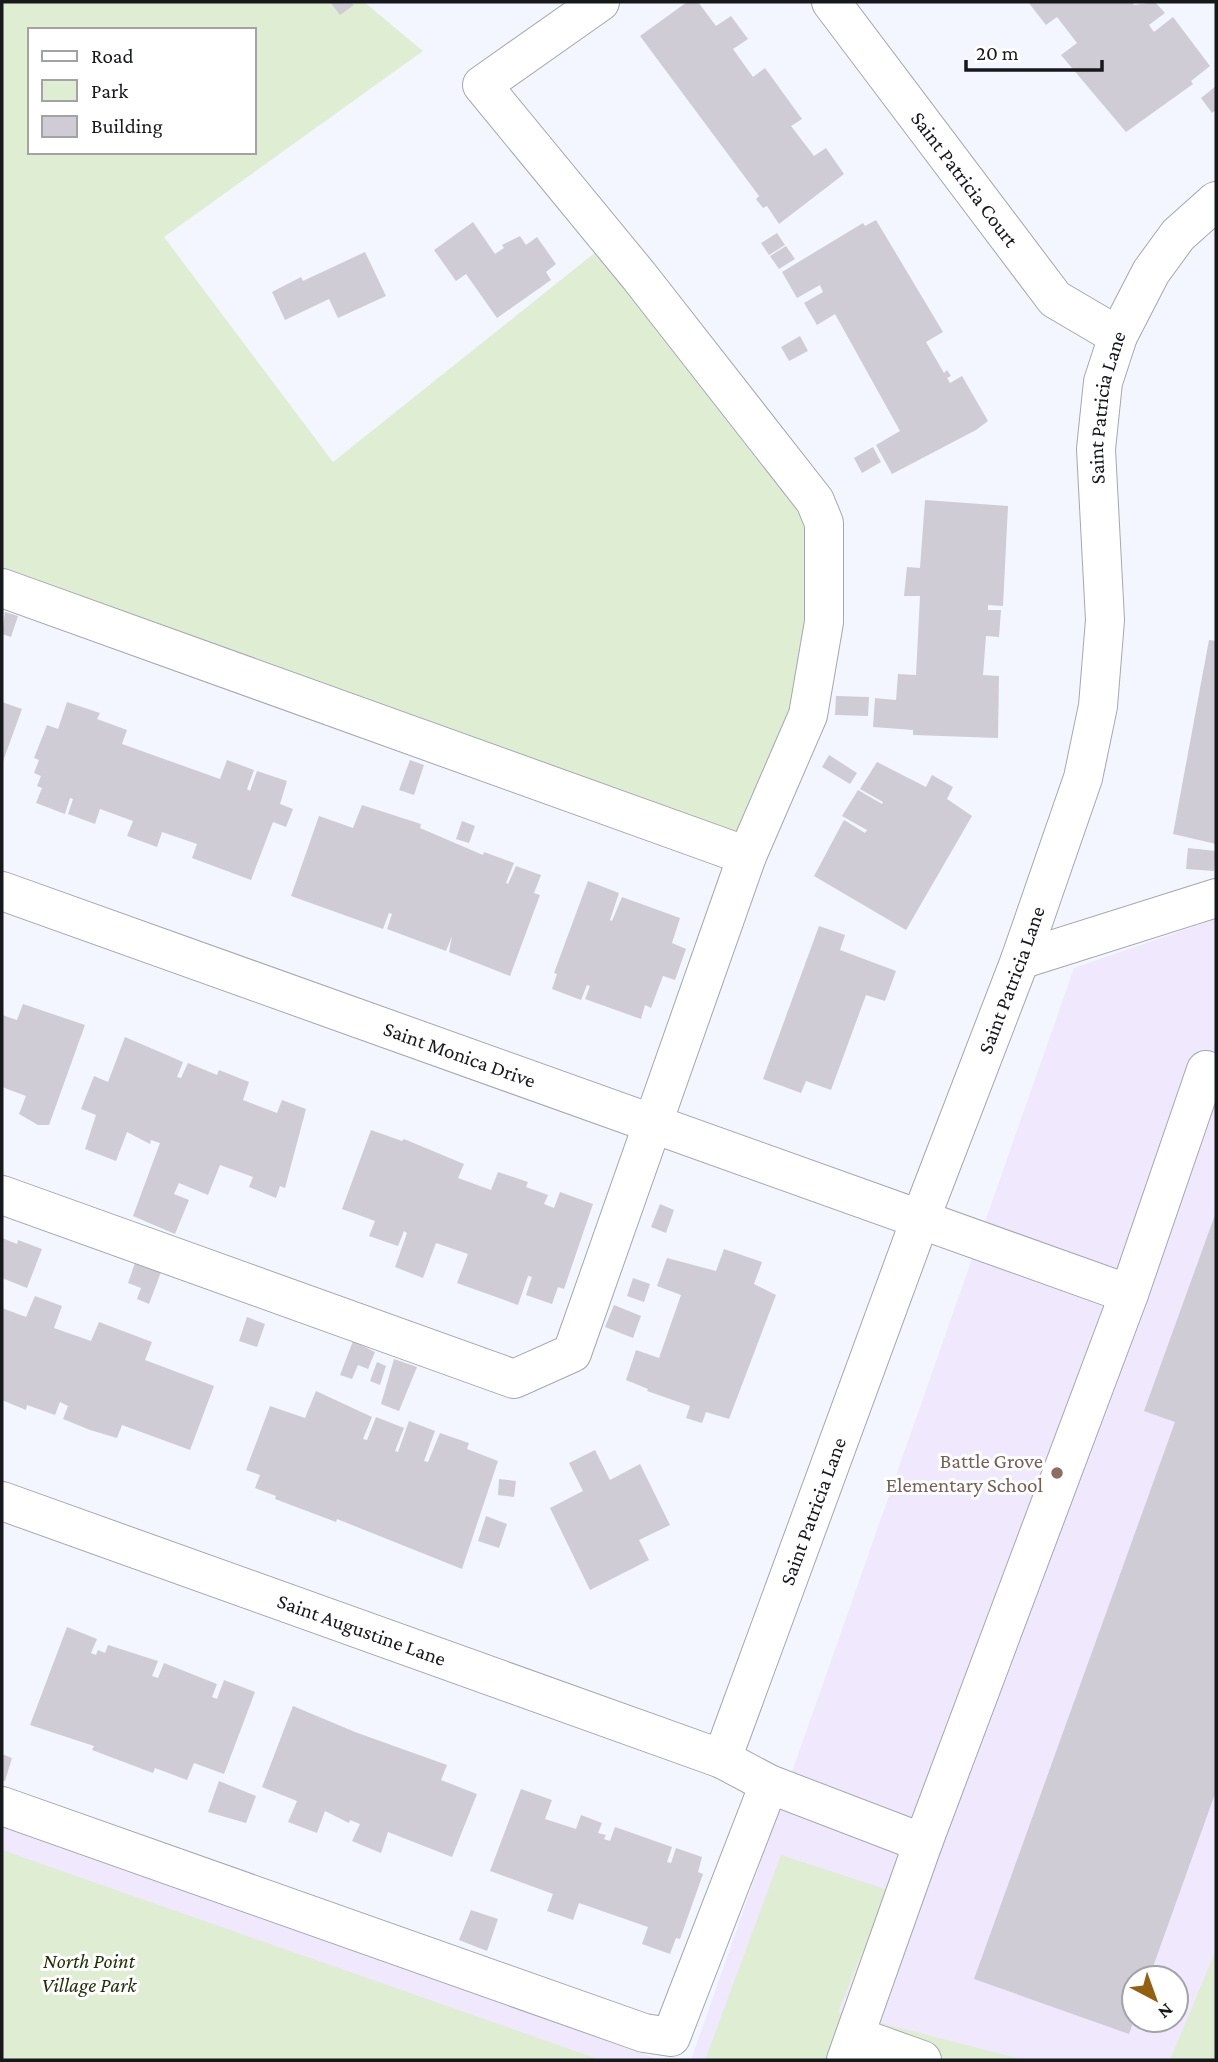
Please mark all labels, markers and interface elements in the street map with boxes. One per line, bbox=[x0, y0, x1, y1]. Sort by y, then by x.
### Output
legend bbox=[28, 28, 256, 154]
scale bar bbox=[966, 28, 1102, 72]
text: 20 m bbox=[976, 41, 1019, 65]
text: Road bbox=[91, 44, 134, 68]
text: Park bbox=[91, 79, 128, 103]
street label: Saint Patricia Court bbox=[906, 107, 1024, 252]
text: Building bbox=[91, 114, 163, 138]
street label: Saint Patricia Lane bbox=[1084, 326, 1131, 485]
street label: Saint Patricia Lane bbox=[973, 903, 1050, 1057]
street label: Saint Monica Drive bbox=[380, 1016, 539, 1093]
street label: Saint Patricia Lane bbox=[775, 1434, 851, 1588]
place label: Battle Grove Elementary School bbox=[886, 1449, 1043, 1497]
marker: Battle Grove Elementary School bbox=[1049, 1465, 1065, 1481]
street label: Saint Augustine Lane bbox=[274, 1589, 449, 1671]
park label: North Point Village Park bbox=[42, 1949, 137, 1997]
north arrow bbox=[1120, 1964, 1190, 2034]
text: N bbox=[1154, 1999, 1178, 2024]

